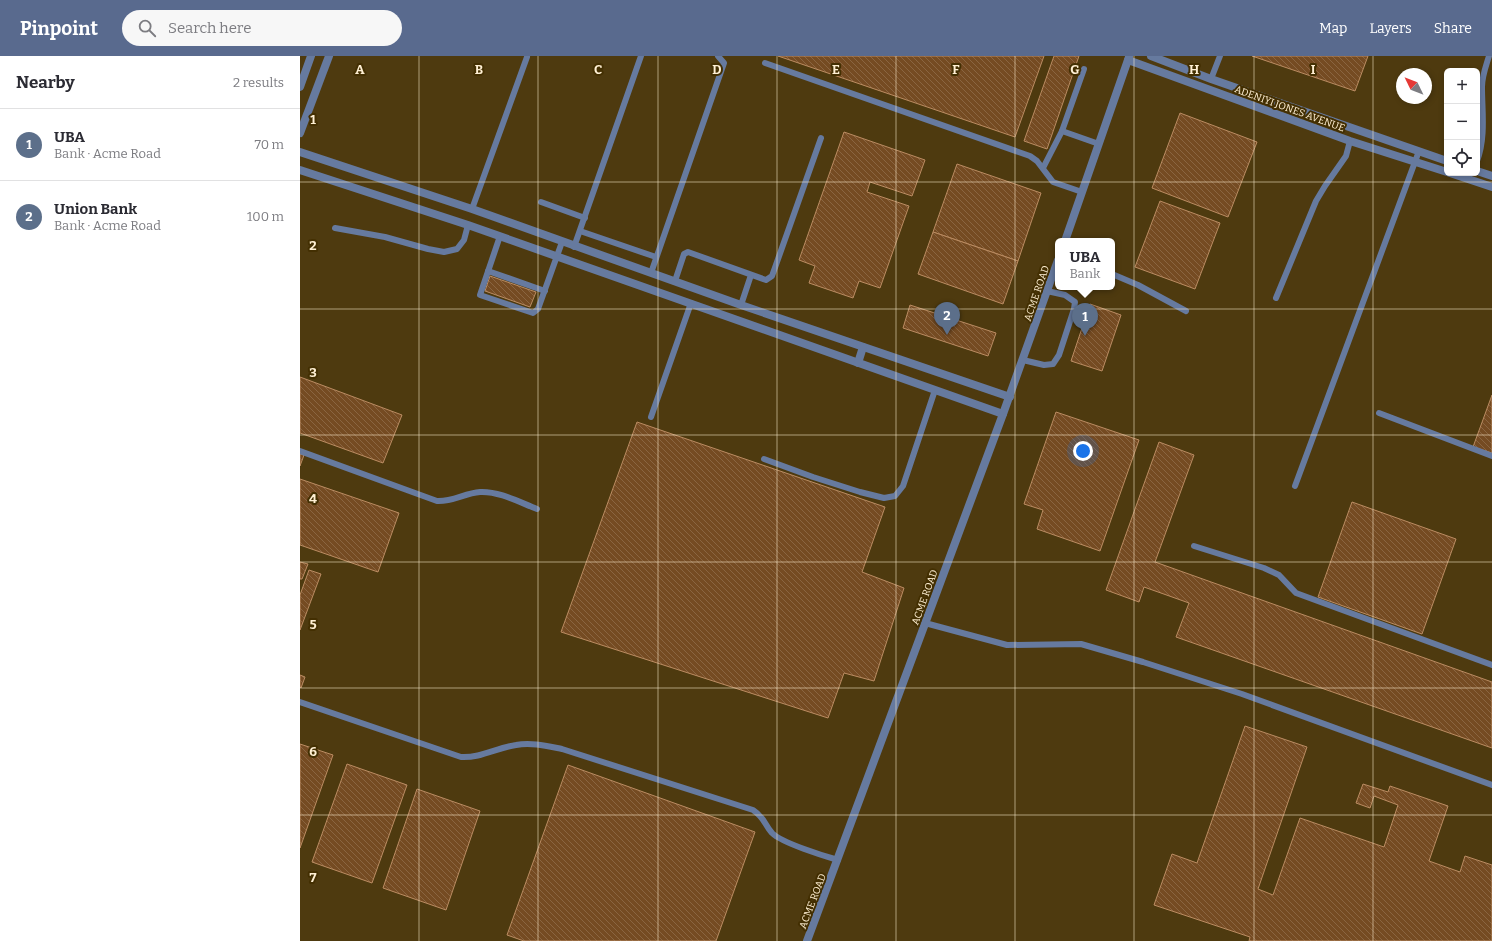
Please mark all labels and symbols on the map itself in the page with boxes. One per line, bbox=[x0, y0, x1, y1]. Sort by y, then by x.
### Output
text: A bbox=[355, 62, 365, 77]
text: B bbox=[475, 62, 483, 77]
text: C bbox=[594, 62, 602, 77]
text: D bbox=[712, 62, 722, 77]
text: E bbox=[832, 62, 840, 77]
text: F bbox=[952, 62, 960, 77]
text: G bbox=[1070, 62, 1080, 77]
text: H bbox=[1189, 62, 1199, 77]
text: I bbox=[1311, 62, 1316, 77]
north arrow bbox=[1396, 68, 1432, 104]
street label: ADENIYI JONES AVENUE bbox=[1233, 83, 1346, 135]
text: 1 bbox=[310, 112, 316, 127]
text: 2 bbox=[309, 238, 317, 253]
street label: ACME ROAD bbox=[1022, 264, 1052, 323]
pin: 2 bbox=[934, 302, 960, 335]
pin: 1 bbox=[1072, 303, 1098, 336]
text: 3 bbox=[309, 365, 317, 380]
your location bbox=[1073, 441, 1093, 461]
text: 4 bbox=[309, 491, 317, 506]
street label: ACME ROAD bbox=[909, 568, 940, 627]
text: 5 bbox=[309, 617, 317, 632]
text: 6 bbox=[309, 744, 317, 759]
text: 7 bbox=[310, 870, 317, 885]
street label: ACME ROAD bbox=[797, 872, 829, 931]

